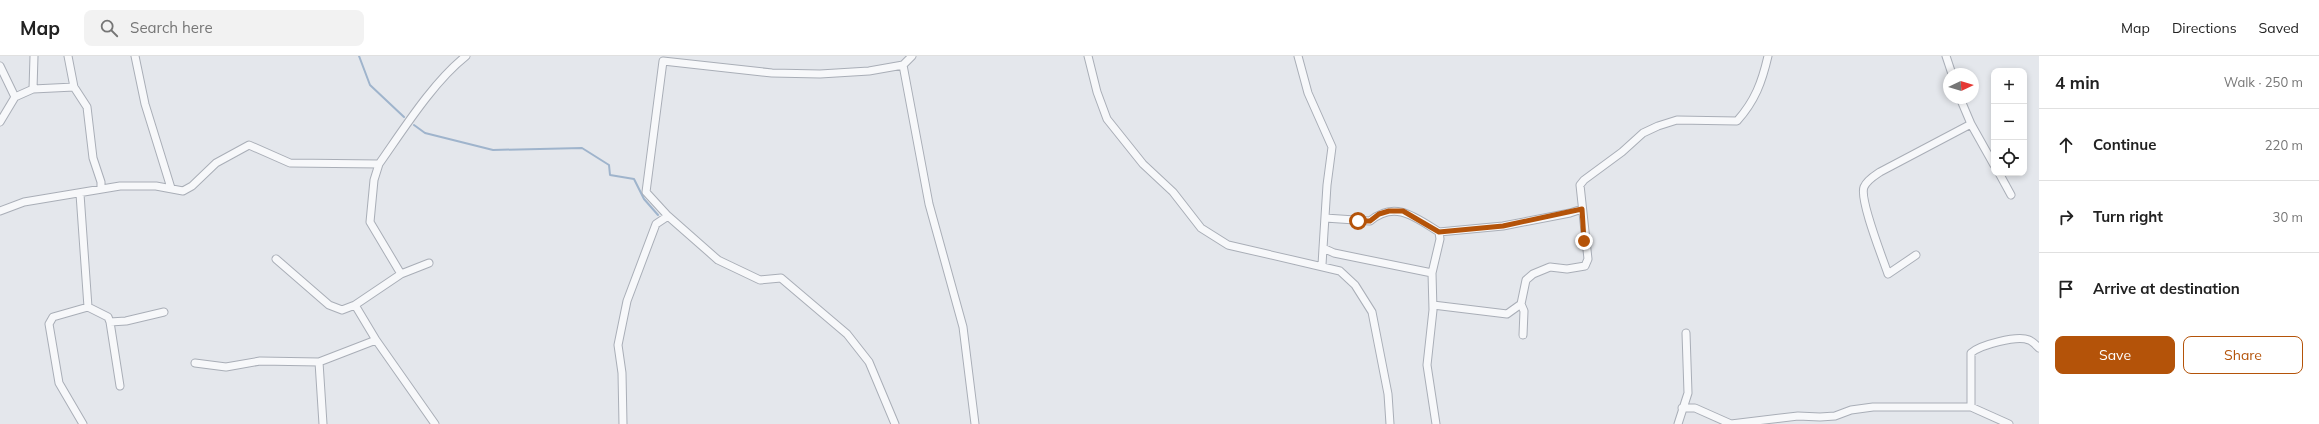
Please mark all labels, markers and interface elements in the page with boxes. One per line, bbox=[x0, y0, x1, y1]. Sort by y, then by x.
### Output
search box bbox=[84, 10, 364, 46]
text: Map bbox=[20, 16, 60, 40]
icon: search bbox=[98, 17, 120, 39]
text: Search here bbox=[130, 18, 213, 37]
text: Map bbox=[2121, 19, 2150, 37]
text: Directions bbox=[2172, 19, 2237, 37]
text: Saved bbox=[2259, 19, 2299, 37]
north arrow bbox=[1943, 68, 1979, 104]
map controls bbox=[1991, 68, 2027, 176]
button: + bbox=[1991, 68, 2027, 104]
text: 4 min bbox=[2055, 72, 2100, 93]
text: Walk · 250 m bbox=[2224, 74, 2303, 90]
button: − bbox=[1991, 104, 2027, 140]
icon: ahead bbox=[2055, 134, 2077, 156]
text: Continue bbox=[2093, 135, 2156, 154]
text: 220 m bbox=[2265, 137, 2303, 153]
button: locate bbox=[1991, 140, 2027, 176]
icon: right bbox=[2055, 206, 2077, 228]
text: Turn right bbox=[2093, 207, 2163, 226]
text: 30 m bbox=[2273, 209, 2303, 225]
route start bbox=[1349, 212, 1367, 230]
route end bbox=[1575, 232, 1593, 250]
icon: arrive bbox=[2055, 278, 2077, 300]
text: Arrive at destination bbox=[2093, 279, 2240, 298]
button: Save bbox=[2055, 336, 2175, 374]
button: Share bbox=[2183, 336, 2303, 374]

